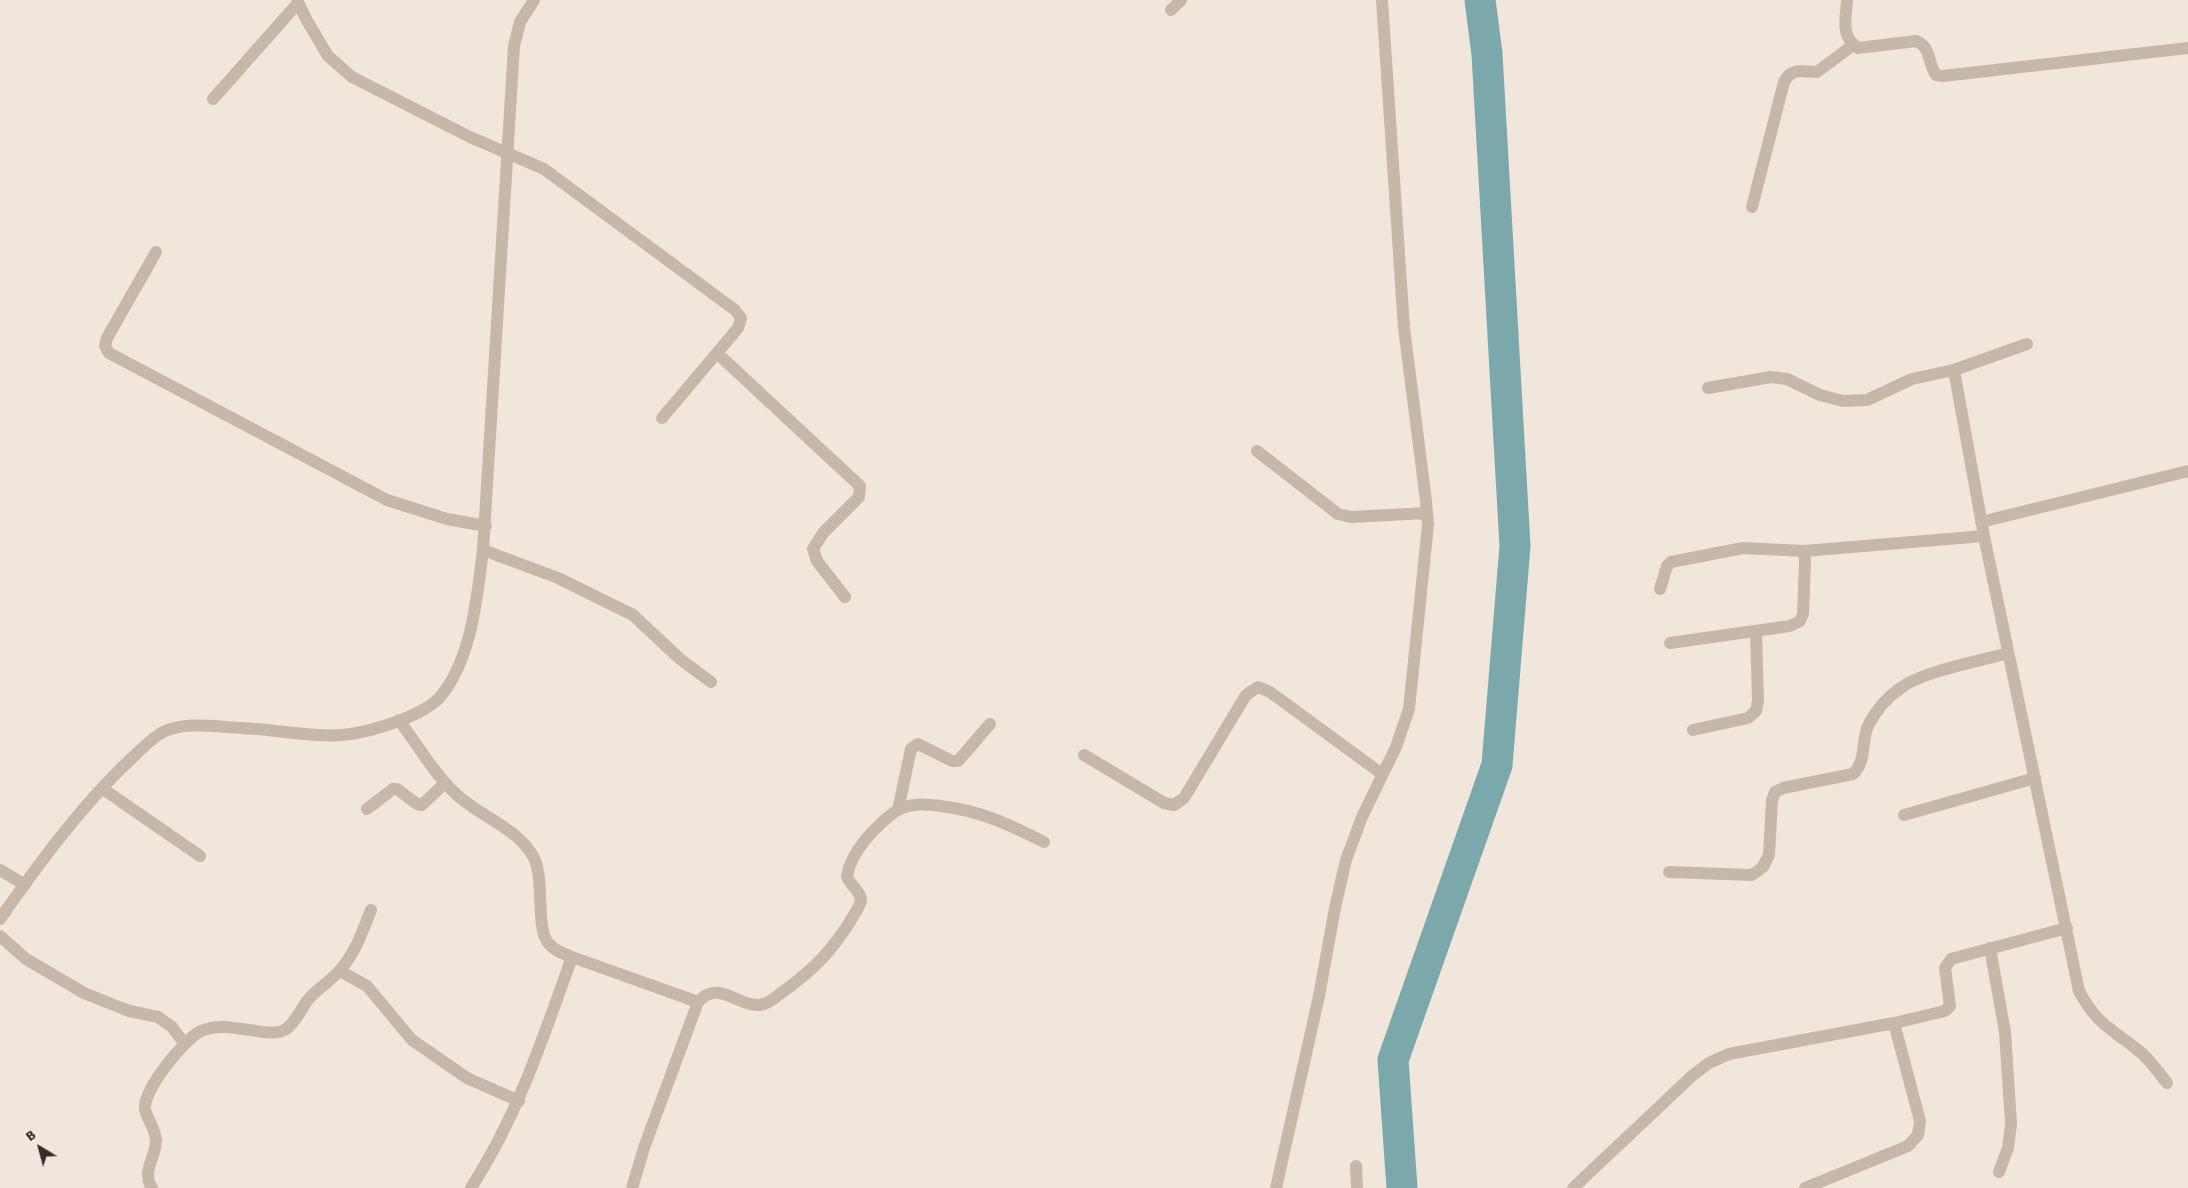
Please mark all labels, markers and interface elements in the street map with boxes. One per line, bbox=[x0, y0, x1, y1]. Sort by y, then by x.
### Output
north arrow bbox=[15, 1123, 65, 1173]
text: B bbox=[22, 1126, 39, 1145]

